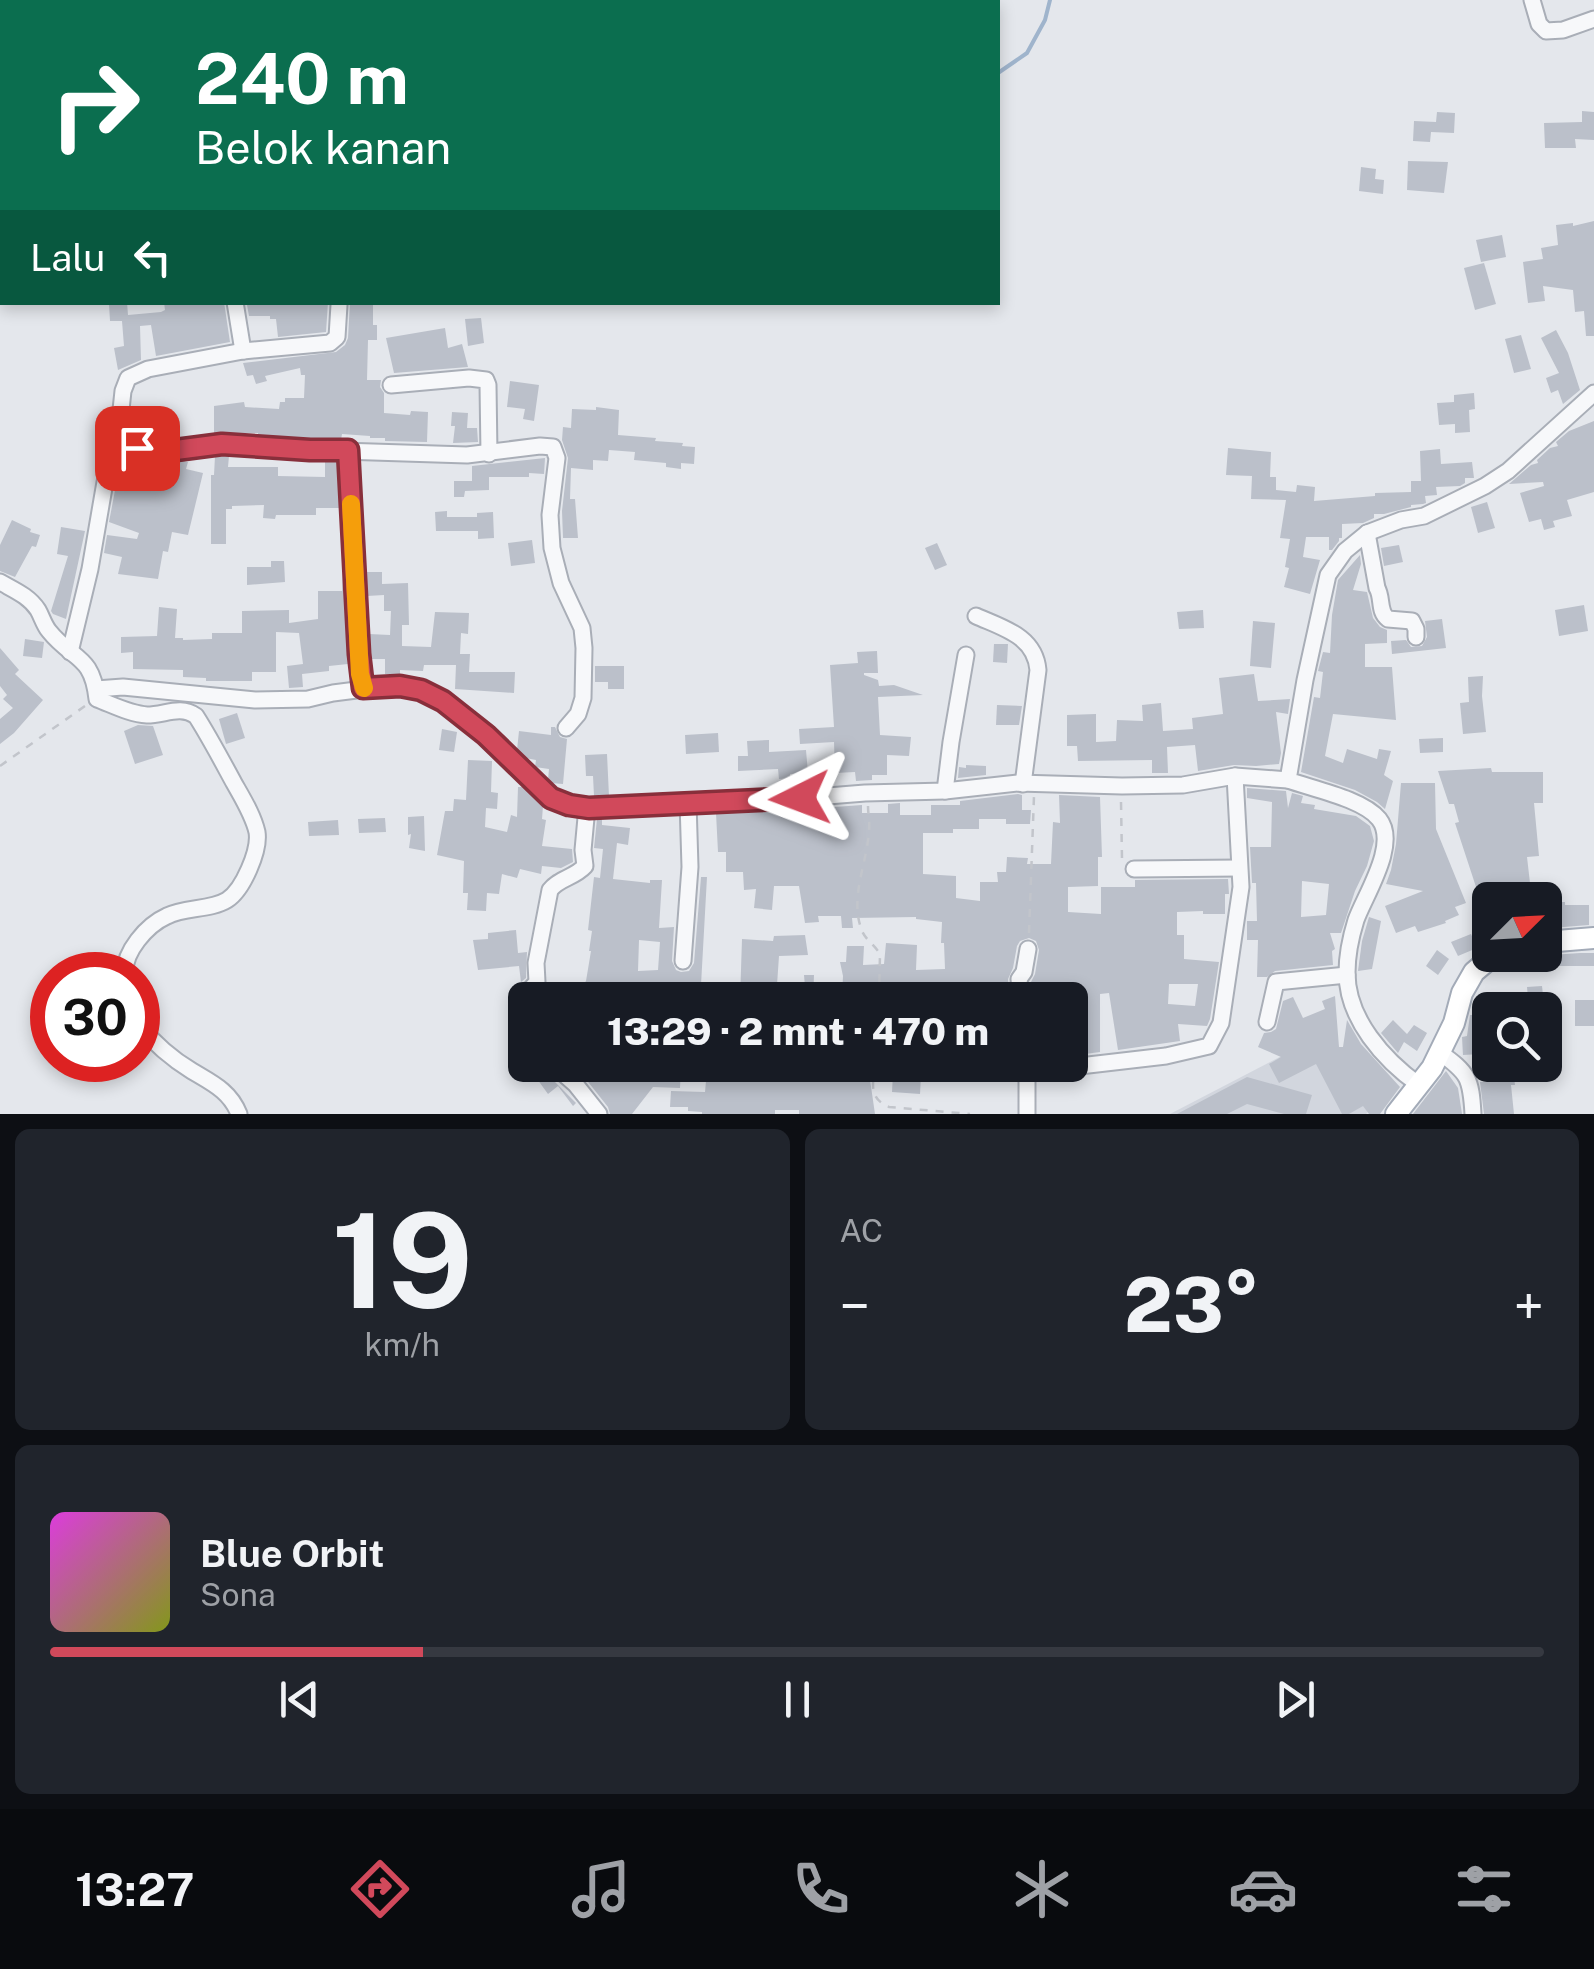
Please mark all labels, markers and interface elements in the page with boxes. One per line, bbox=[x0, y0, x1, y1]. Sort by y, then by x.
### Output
text: 240 m bbox=[195, 37, 409, 120]
icon: right bbox=[30, 40, 160, 170]
text: Belok kanan bbox=[195, 121, 451, 174]
icon: left bbox=[125, 230, 180, 285]
text: Lalu bbox=[30, 235, 105, 280]
pin bbox=[95, 406, 180, 491]
icon: arrive bbox=[110, 421, 165, 476]
position arrow bbox=[748, 746, 852, 850]
north arrow bbox=[1472, 882, 1562, 972]
map controls bbox=[1472, 882, 1562, 1082]
speed limit sign: 30 bbox=[30, 952, 160, 1082]
button: search bbox=[1472, 992, 1562, 1082]
text: 13:29 · 2 mnt · 470 m bbox=[607, 1009, 989, 1054]
text: 19 bbox=[332, 1185, 473, 1337]
text: AC bbox=[840, 1212, 883, 1249]
text: 23° bbox=[1124, 1261, 1260, 1349]
text: − bbox=[840, 1274, 870, 1338]
text: + bbox=[1514, 1274, 1544, 1338]
text: km/h bbox=[365, 1326, 440, 1363]
text: Blue Orbit bbox=[200, 1531, 384, 1576]
text: Sona bbox=[200, 1576, 276, 1613]
icon: previous bbox=[272, 1672, 327, 1727]
icon: pause bbox=[770, 1672, 825, 1727]
icon: next bbox=[1268, 1672, 1323, 1727]
icon: directions bbox=[345, 1854, 415, 1924]
icon: music bbox=[566, 1854, 636, 1924]
icon: phone bbox=[786, 1854, 856, 1924]
icon: climate bbox=[1007, 1854, 1077, 1924]
icon: car bbox=[1228, 1854, 1298, 1924]
icon: filters bbox=[1449, 1854, 1519, 1924]
text: 13:27 bbox=[75, 1863, 194, 1916]

